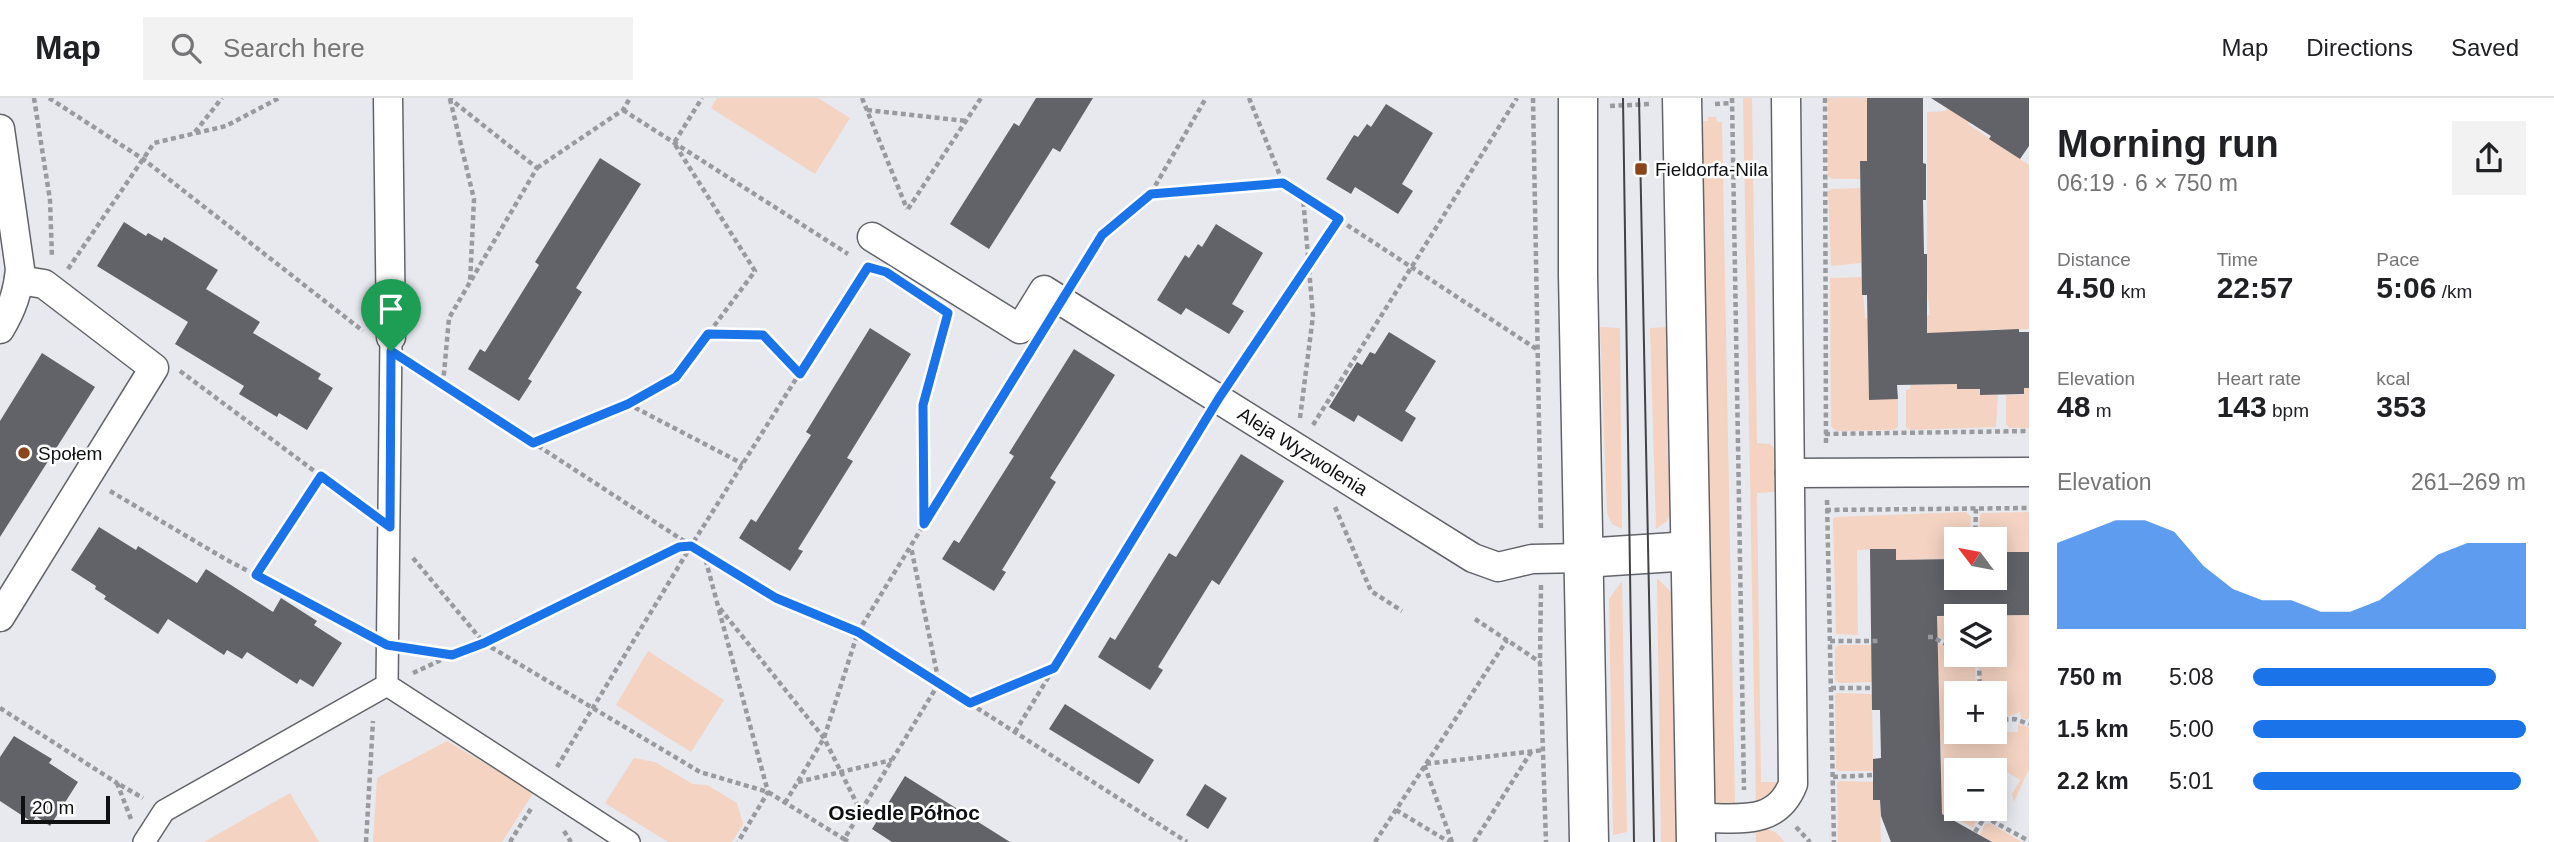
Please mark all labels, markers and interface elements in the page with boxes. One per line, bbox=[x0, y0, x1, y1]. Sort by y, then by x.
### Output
search box bbox=[143, 17, 633, 80]
text: Map bbox=[35, 29, 101, 66]
icon: search bbox=[167, 29, 205, 67]
text: Search here bbox=[223, 33, 365, 63]
text: Map bbox=[2222, 34, 2268, 61]
text: Directions bbox=[2306, 34, 2413, 61]
text: Saved bbox=[2451, 34, 2519, 61]
button: share bbox=[2452, 121, 2526, 195]
text: Morning run bbox=[2057, 123, 2279, 165]
place label: Fieldorfa-Nila bbox=[1655, 159, 1768, 180]
marker: Fieldorfa-Nila bbox=[1633, 161, 1649, 177]
text: 06:19 · 6 × 750 m bbox=[2057, 170, 2238, 196]
text: Distance bbox=[2057, 249, 2131, 270]
text: Time bbox=[2217, 249, 2258, 270]
text: Pace bbox=[2376, 249, 2420, 270]
text: 4.50 bbox=[2057, 271, 2115, 304]
text: 22:57 bbox=[2217, 271, 2293, 304]
text: 5:06 bbox=[2376, 271, 2436, 304]
pin bbox=[361, 279, 421, 351]
text: km bbox=[2115, 281, 2146, 302]
text: /km bbox=[2436, 281, 2472, 302]
icon: arrive bbox=[372, 290, 410, 328]
text: Elevation bbox=[2057, 368, 2135, 389]
text: Heart rate bbox=[2217, 368, 2301, 389]
text: kcal bbox=[2376, 368, 2410, 389]
text: 48 bbox=[2057, 390, 2090, 423]
text: 143 bbox=[2217, 390, 2267, 423]
text: 353 bbox=[2376, 390, 2426, 423]
text: m bbox=[2090, 400, 2111, 421]
text: bpm bbox=[2267, 400, 2309, 421]
street label: Aleja Wyzwolenia bbox=[1234, 403, 1372, 500]
place label: Społem bbox=[38, 443, 102, 464]
marker: Społem bbox=[16, 445, 32, 461]
text: Elevation bbox=[2057, 469, 2152, 495]
text: 261–269 m bbox=[2411, 469, 2526, 495]
north arrow bbox=[1944, 527, 2007, 590]
map controls bbox=[1944, 527, 2007, 821]
button: layers bbox=[1944, 604, 2007, 667]
text: 750 m bbox=[2057, 664, 2122, 690]
text: 5:08 bbox=[2169, 664, 2214, 690]
button: + bbox=[1944, 681, 2007, 744]
text: 1.5 km bbox=[2057, 716, 2129, 742]
text: 5:00 bbox=[2169, 716, 2214, 742]
button: − bbox=[1944, 758, 2007, 821]
text: 2.2 km bbox=[2057, 768, 2129, 794]
text: 5:01 bbox=[2169, 768, 2214, 794]
scale bar bbox=[21, 793, 110, 825]
text: 20 m bbox=[32, 797, 74, 818]
district label: Osiedle Północ bbox=[828, 801, 980, 824]

